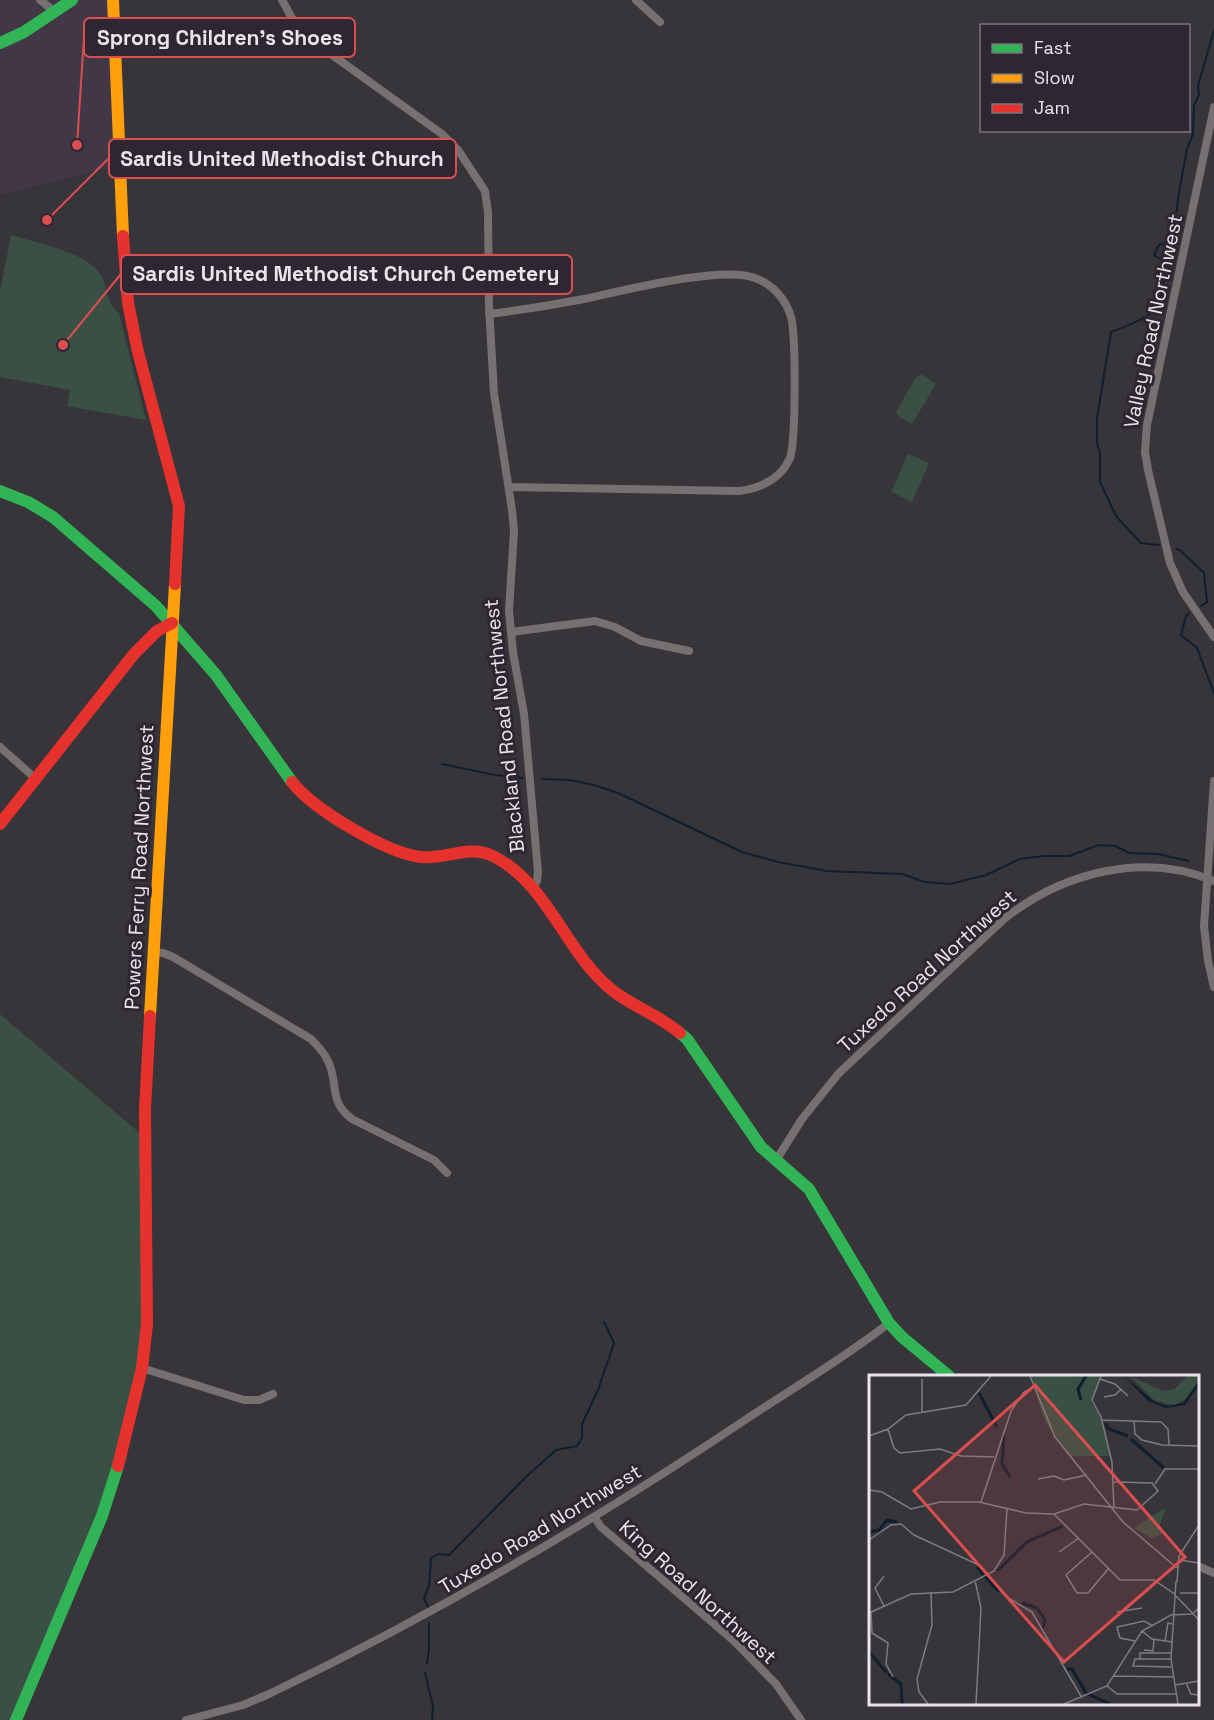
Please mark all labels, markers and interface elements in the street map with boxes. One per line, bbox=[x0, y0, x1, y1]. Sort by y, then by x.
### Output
callout: Sprong Children's Shoes bbox=[84, 18, 355, 57]
text: Sprong Children's Shoes bbox=[97, 24, 343, 51]
legend bbox=[980, 24, 1190, 132]
text: Fast bbox=[1034, 36, 1071, 59]
text: Slow bbox=[1034, 66, 1075, 89]
text: Jam bbox=[1034, 96, 1070, 119]
callout: Sardis United Methodist Church bbox=[109, 139, 456, 178]
text: Sardis United Methodist Church bbox=[120, 145, 444, 172]
street label: Valley Road Northwest bbox=[1118, 212, 1188, 430]
callout: Sardis United Methodist Church Cemetery bbox=[121, 255, 572, 294]
text: Sardis United Methodist Church Cemetery bbox=[133, 260, 559, 287]
street label: Blackland Road Northwest bbox=[478, 598, 530, 854]
street label: Powers Ferry Road Northwest bbox=[119, 724, 159, 1010]
street label: Tuxedo Road Northwest bbox=[832, 884, 1022, 1058]
inset map bbox=[869, 1375, 1199, 1705]
street label: Tuxedo Road Northwest bbox=[434, 1458, 646, 1600]
street label: King Road Northwest bbox=[614, 1514, 782, 1670]

